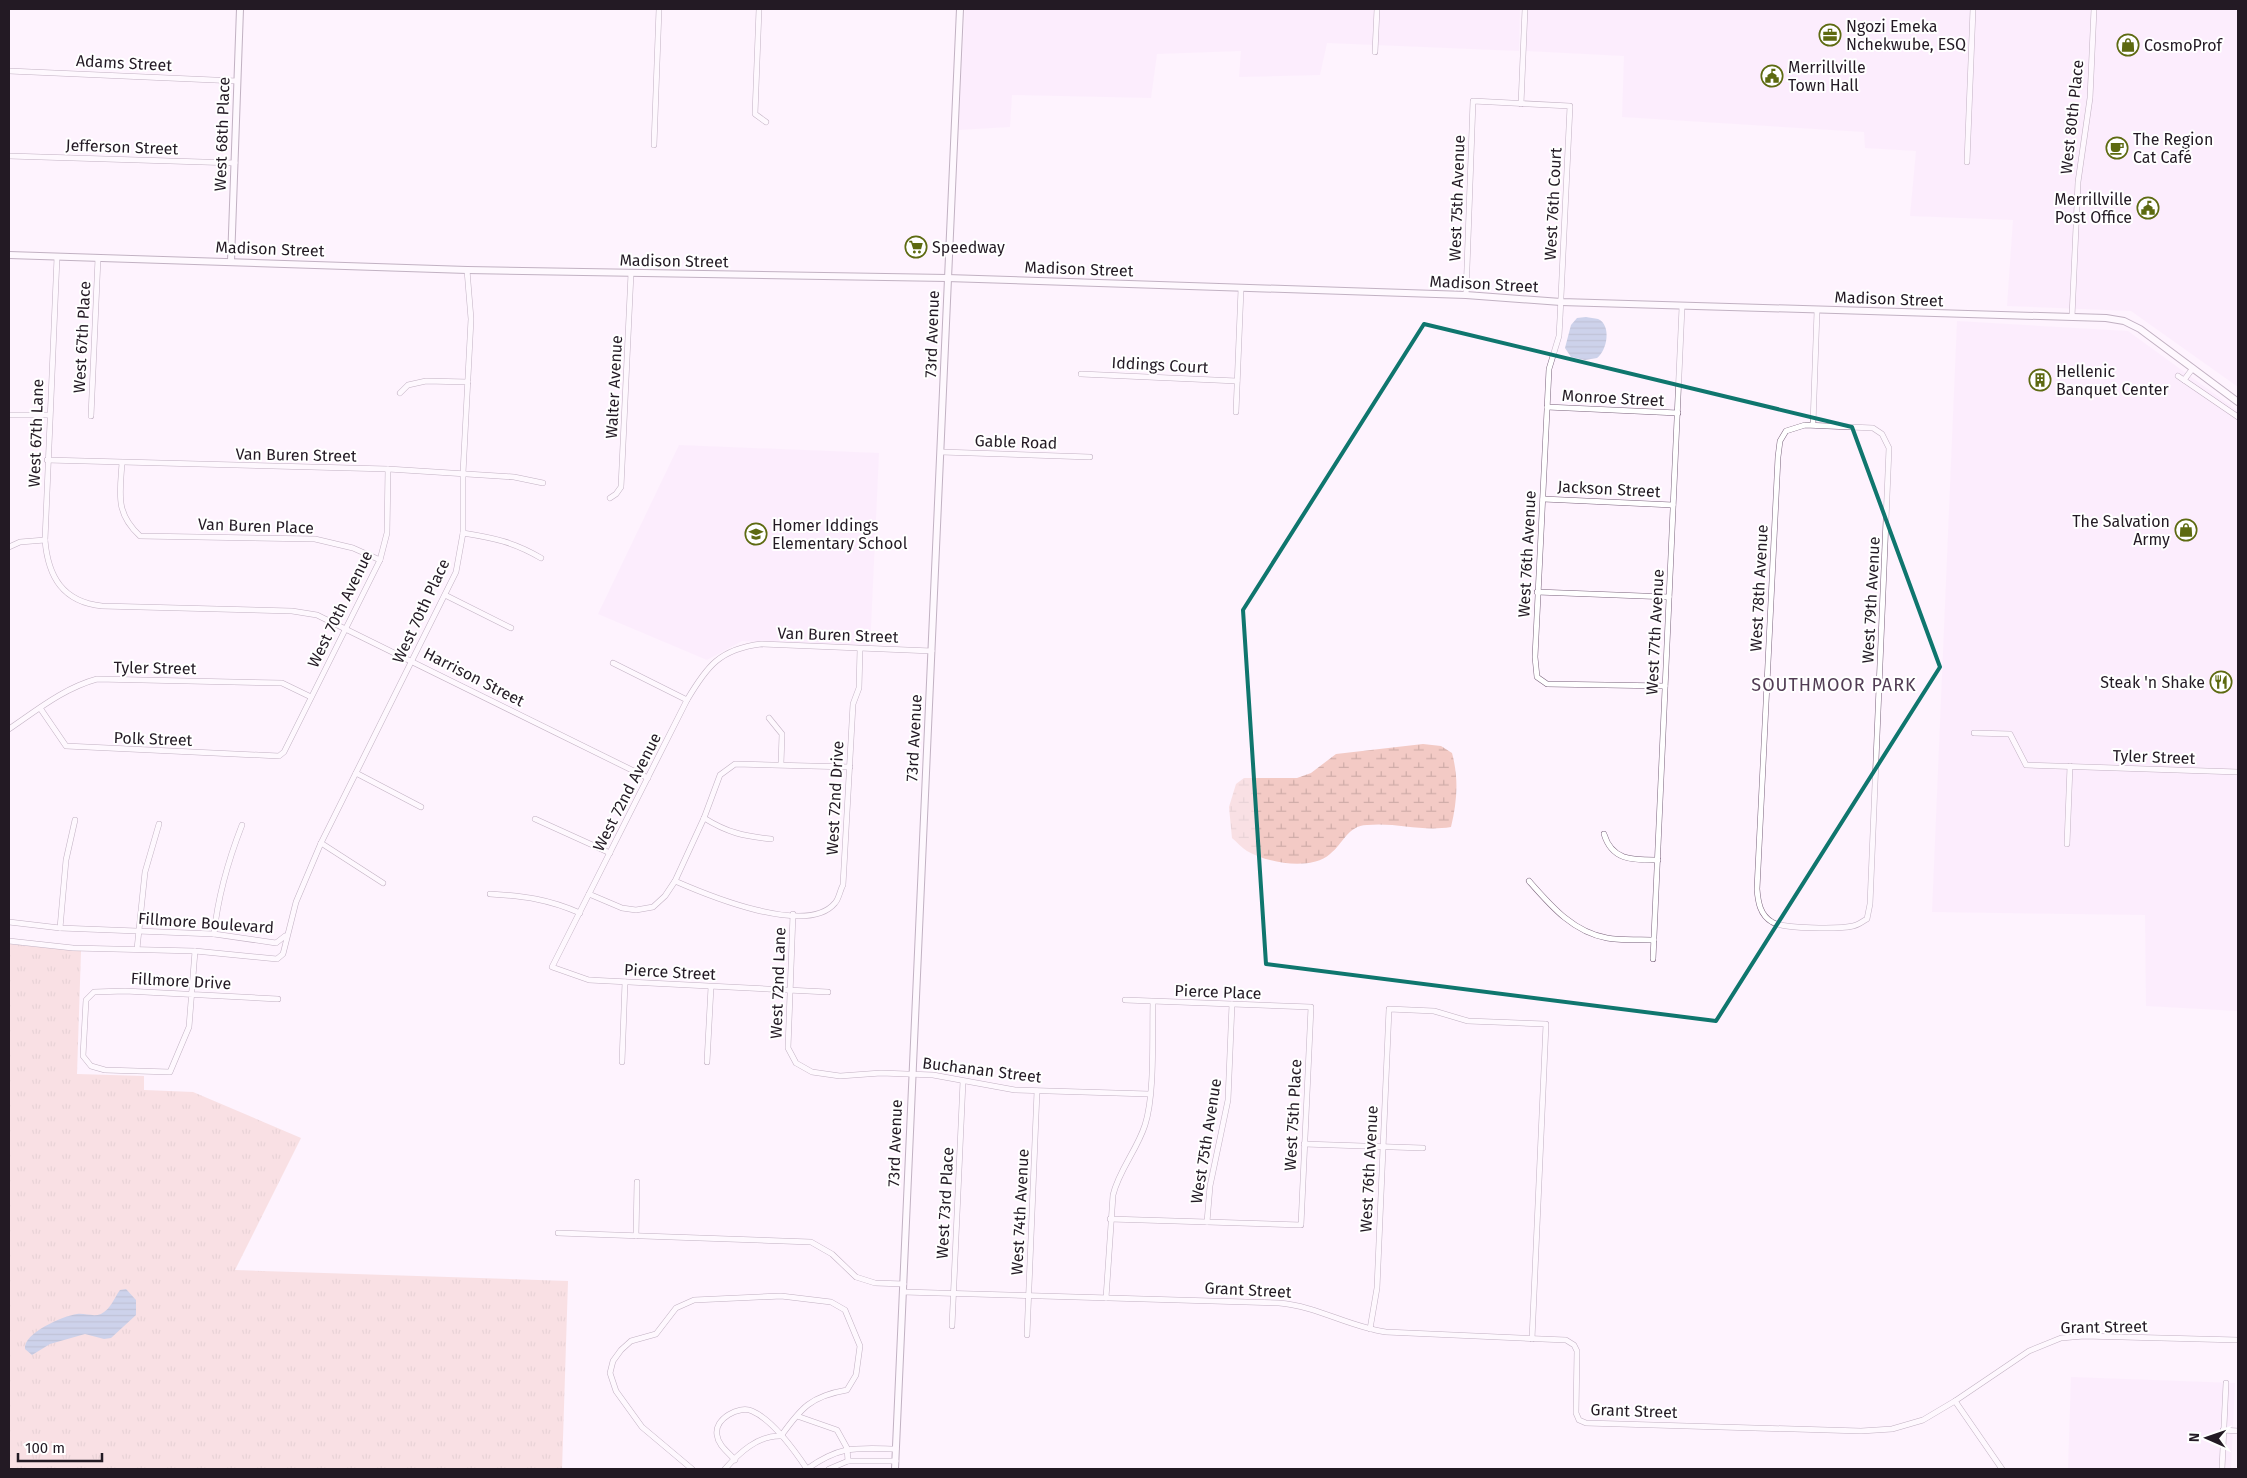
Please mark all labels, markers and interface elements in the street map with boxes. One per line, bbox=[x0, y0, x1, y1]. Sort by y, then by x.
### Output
place label: Ngozi Emeka Nchekwube, ESQ bbox=[1846, 17, 1966, 54]
office icon: Ngozi Emeka Nchekwube, ESQ bbox=[1818, 23, 1842, 47]
shop icon: CosmoProf bbox=[2116, 33, 2140, 57]
place label: CosmoProf bbox=[2144, 36, 2224, 55]
street label: Adams Street bbox=[75, 51, 173, 75]
place label: Merrillville Town Hall bbox=[1788, 58, 1866, 95]
street label: West 80th Place bbox=[2057, 59, 2087, 175]
public building icon: Merrillville Town Hall bbox=[1760, 64, 1784, 88]
street label: West 68th Place bbox=[211, 76, 233, 192]
place label: The Region Cat Café bbox=[2133, 130, 2213, 167]
street label: West 75th Avenue bbox=[1445, 134, 1469, 262]
street label: Jefferson Street bbox=[65, 136, 179, 158]
cafe icon: The Region Cat Café bbox=[2105, 136, 2129, 160]
street label: West 76th Court bbox=[1541, 147, 1565, 261]
place label: Merrillville Post Office bbox=[2054, 190, 2132, 227]
public building icon: Merrillville Post Office bbox=[2136, 196, 2160, 220]
supermarket icon: Speedway bbox=[904, 235, 928, 259]
street label: Madison Street bbox=[215, 238, 325, 260]
place label: Speedway bbox=[932, 238, 1005, 257]
street label: Madison Street bbox=[619, 251, 729, 271]
street label: Madison Street bbox=[1024, 258, 1134, 280]
street label: Madison Street bbox=[1429, 272, 1539, 296]
street label: West 67th Place bbox=[70, 280, 94, 394]
street label: Madison Street bbox=[1834, 288, 1944, 310]
street label: 73rd Avenue bbox=[921, 290, 943, 378]
street label: Walter Avenue bbox=[602, 335, 626, 439]
street label: Iddings Court bbox=[1111, 353, 1209, 377]
place label: Hellenic Banquet Center bbox=[2056, 362, 2169, 399]
building icon: Hellenic Banquet Center bbox=[2028, 368, 2052, 392]
street label: West 67th Lane bbox=[25, 378, 47, 488]
street label: Monroe Street bbox=[1561, 386, 1665, 410]
street label: Gable Road bbox=[974, 431, 1058, 453]
street label: Van Buren Street bbox=[235, 444, 357, 466]
street label: Jackson Street bbox=[1557, 477, 1661, 501]
street label: West 76th Avenue bbox=[1514, 490, 1540, 618]
place label: The Salvation Army bbox=[2072, 512, 2170, 549]
street label: Van Buren Place bbox=[198, 514, 314, 538]
place label: Homer Iddings Elementary School bbox=[772, 516, 908, 553]
shop icon: The Salvation Army bbox=[2174, 518, 2198, 542]
school or university icon: Homer Iddings Elementary School bbox=[744, 522, 768, 546]
street label: West 78th Avenue bbox=[1746, 524, 1772, 652]
street label: West 79th Avenue bbox=[1858, 536, 1884, 664]
street label: West 70th Avenue bbox=[303, 547, 377, 671]
street label: West 70th Place bbox=[389, 556, 453, 666]
street label: West 77th Avenue bbox=[1642, 569, 1668, 695]
street label: Van Buren Street bbox=[777, 623, 899, 647]
street label: Harrison Street bbox=[421, 643, 528, 711]
street label: Tyler Street bbox=[114, 658, 197, 678]
restaurant icon: Steak 'n Shake bbox=[2209, 670, 2233, 694]
place label: Steak 'n Shake bbox=[2100, 673, 2205, 692]
district label: SOUTHMOOR PARK bbox=[1751, 674, 1917, 696]
street label: 73rd Avenue bbox=[902, 694, 926, 782]
street label: Polk Street bbox=[113, 728, 193, 750]
street label: West 72nd Avenue bbox=[589, 730, 665, 854]
street label: West 72nd Drive bbox=[823, 740, 847, 856]
street label: Tyler Street bbox=[2112, 746, 2196, 768]
street label: Fillmore Boulevard bbox=[137, 909, 275, 937]
street label: West 72nd Lane bbox=[767, 927, 789, 1039]
street label: Pierce Street bbox=[624, 960, 717, 984]
street label: Fillmore Drive bbox=[130, 969, 232, 993]
street label: Pierce Place bbox=[1174, 981, 1262, 1003]
street label: Buchanan Street bbox=[921, 1053, 1043, 1087]
street label: West 75th Place bbox=[1281, 1059, 1305, 1171]
street label: West 75th Avenue bbox=[1187, 1077, 1225, 1205]
street label: 73rd Avenue bbox=[884, 1099, 906, 1187]
street label: West 76th Avenue bbox=[1356, 1105, 1382, 1233]
street label: West 73rd Place bbox=[933, 1146, 957, 1260]
street label: West 74th Avenue bbox=[1007, 1148, 1033, 1276]
street label: Grant Street bbox=[1204, 1278, 1292, 1302]
street label: Grant Street bbox=[2060, 1317, 2148, 1337]
street label: Grant Street bbox=[1590, 1400, 1678, 1422]
north arrow bbox=[2182, 1413, 2232, 1463]
scale bar bbox=[18, 1430, 101, 1462]
text: N bbox=[2186, 1433, 2203, 1443]
text: 100 m bbox=[25, 1439, 65, 1457]

